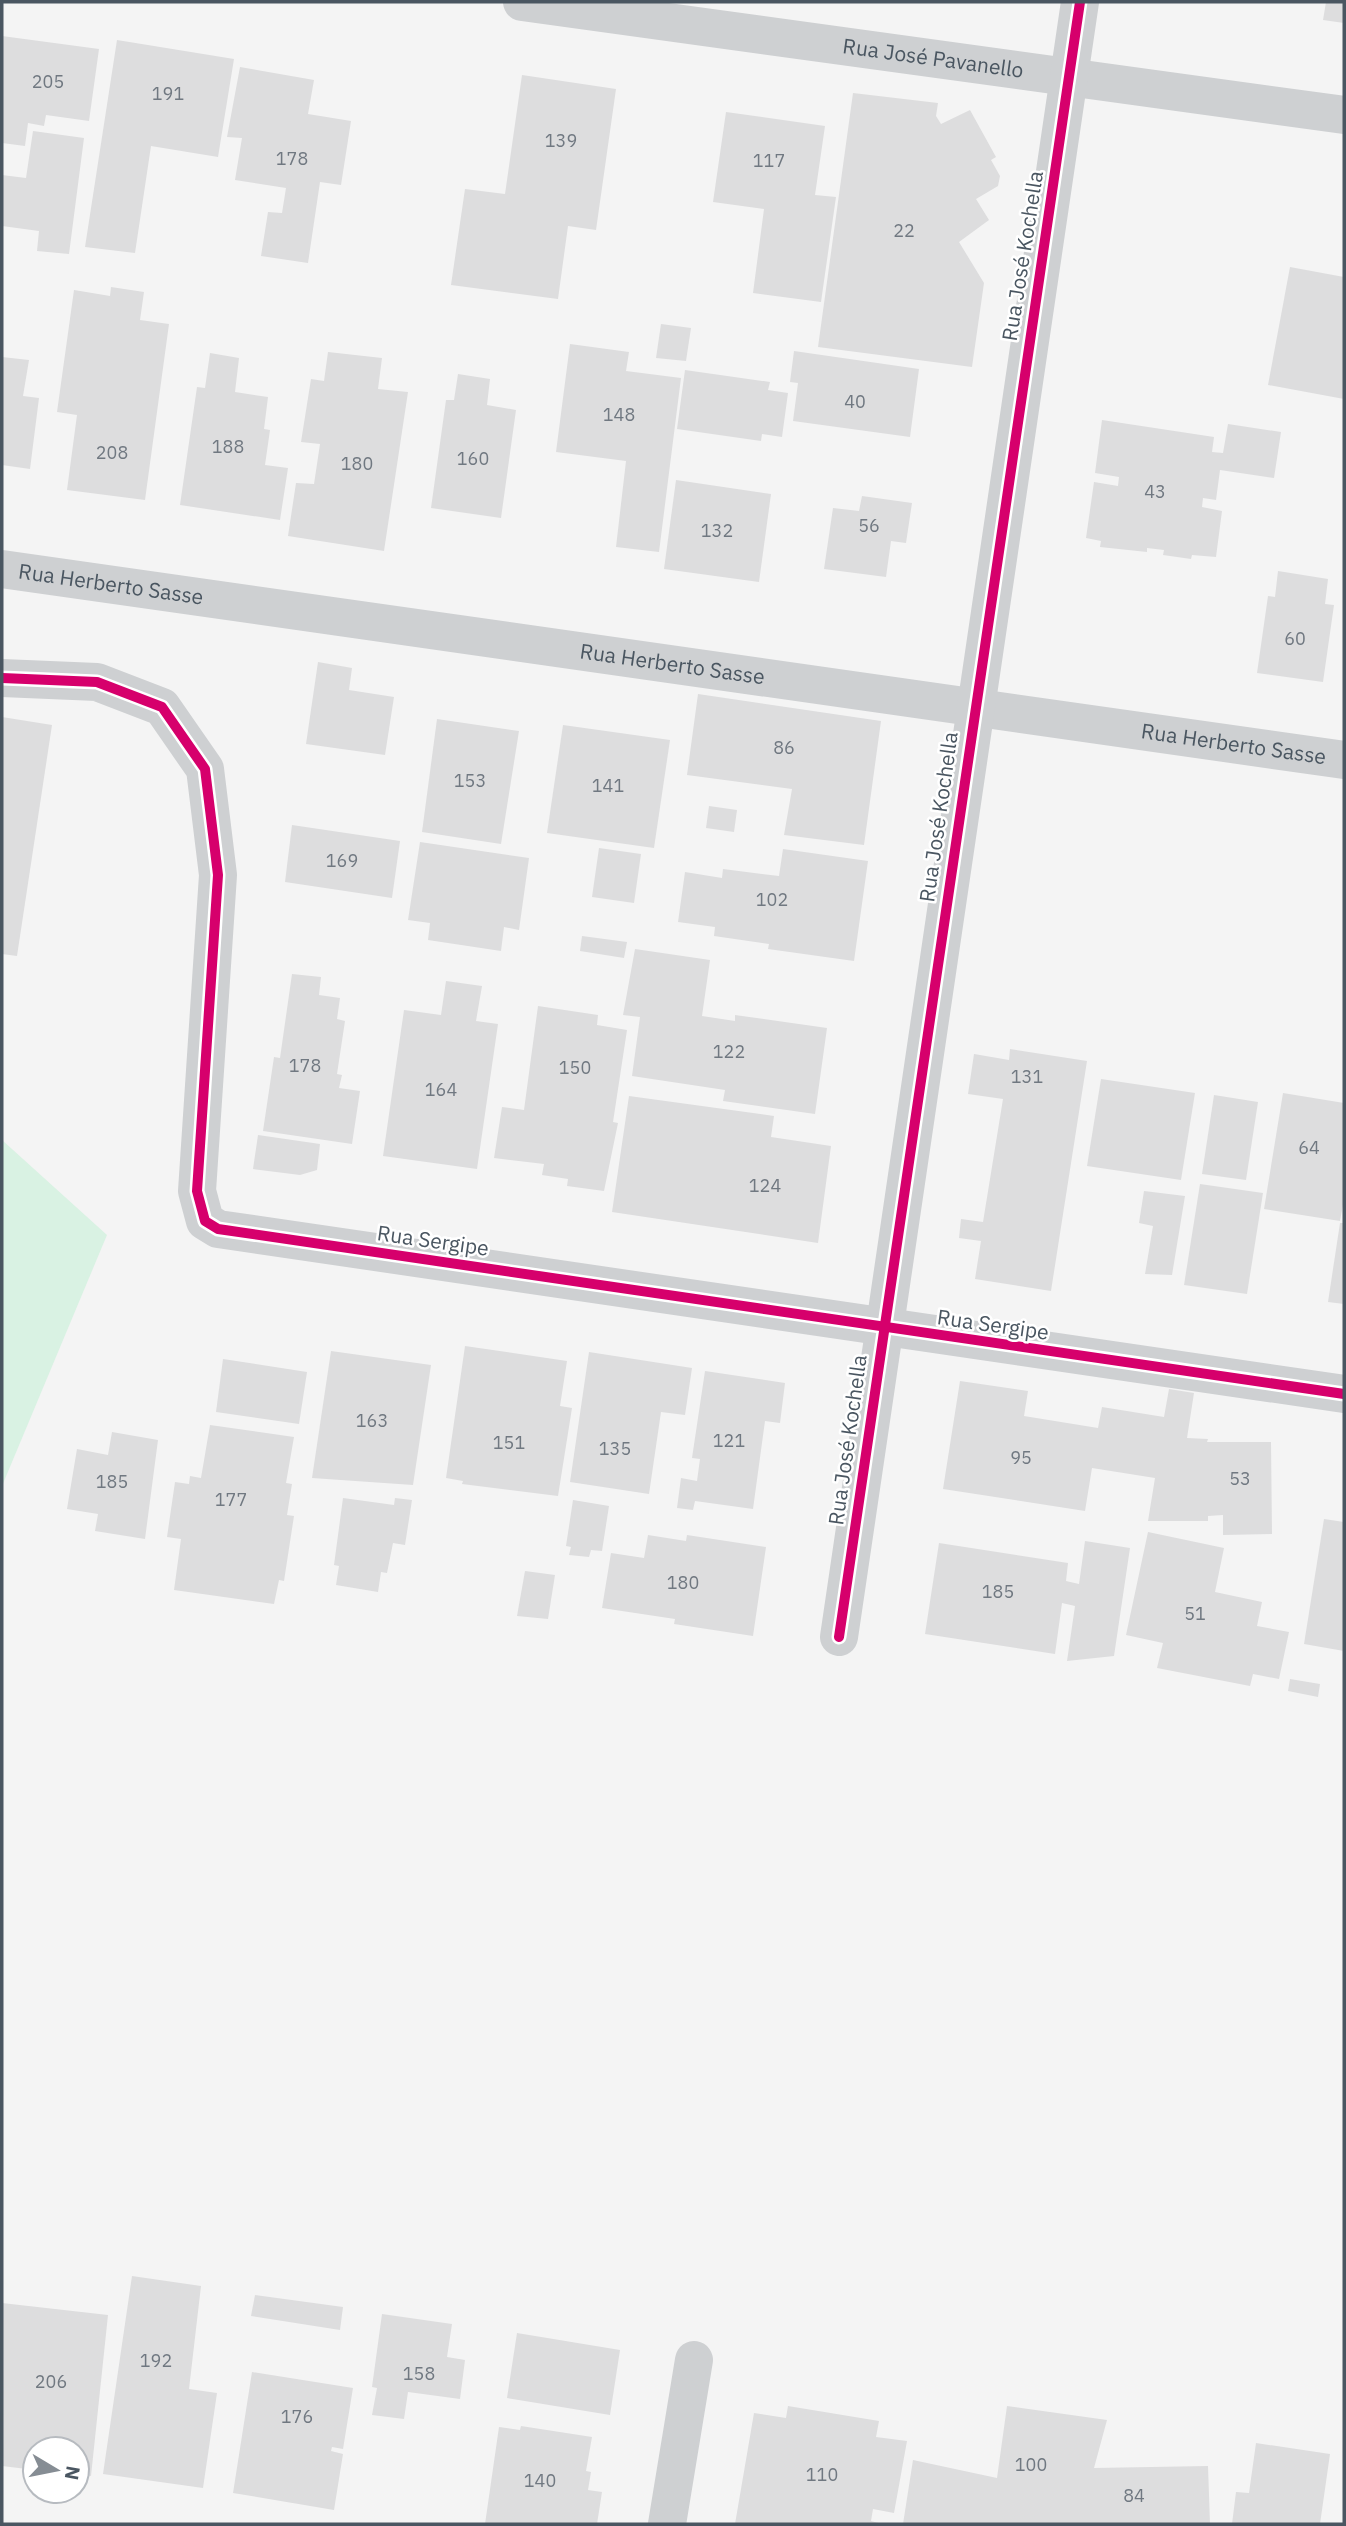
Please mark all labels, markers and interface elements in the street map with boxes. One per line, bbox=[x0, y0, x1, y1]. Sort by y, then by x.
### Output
street label: Rua José Pavanello bbox=[841, 31, 1025, 84]
house number: 205 bbox=[32, 70, 64, 93]
house number: 191 bbox=[152, 82, 184, 105]
house number: 139 bbox=[545, 129, 577, 152]
house number: 178 bbox=[276, 147, 308, 170]
house number: 117 bbox=[753, 149, 785, 172]
street label: Rua José Kochella bbox=[995, 169, 1049, 343]
house number: 22 bbox=[893, 219, 915, 242]
house number: 40 bbox=[844, 390, 866, 413]
house number: 148 bbox=[603, 403, 635, 426]
house number: 188 bbox=[212, 435, 244, 458]
house number: 208 bbox=[96, 441, 128, 464]
house number: 160 bbox=[457, 447, 489, 470]
house number: 180 bbox=[341, 452, 373, 475]
house number: 43 bbox=[1144, 480, 1166, 503]
house number: 56 bbox=[858, 514, 880, 537]
house number: 132 bbox=[701, 519, 733, 542]
street label: Rua Herberto Sasse bbox=[17, 557, 205, 611]
house number: 60 bbox=[1284, 627, 1306, 650]
street label: Rua Herberto Sasse bbox=[578, 636, 767, 690]
street label: Rua Herberto Sasse bbox=[1139, 716, 1328, 770]
street label: Rua José Kochella bbox=[912, 730, 964, 904]
house number: 86 bbox=[773, 736, 795, 759]
house number: 153 bbox=[454, 769, 486, 792]
house number: 141 bbox=[592, 774, 624, 797]
house number: 169 bbox=[326, 849, 358, 872]
house number: 102 bbox=[756, 888, 788, 911]
house number: 122 bbox=[713, 1040, 745, 1063]
house number: 178 bbox=[289, 1054, 321, 1077]
house number: 150 bbox=[559, 1056, 591, 1079]
house number: 131 bbox=[1011, 1065, 1043, 1088]
house number: 164 bbox=[425, 1078, 457, 1101]
house number: 64 bbox=[1298, 1136, 1320, 1159]
house number: 124 bbox=[749, 1174, 781, 1197]
street label: Rua Sergipe bbox=[375, 1218, 491, 1262]
street label: Rua Sergipe bbox=[935, 1302, 1051, 1346]
street label: Rua José Kochella bbox=[821, 1353, 873, 1527]
house number: 163 bbox=[356, 1409, 388, 1432]
house number: 121 bbox=[713, 1429, 745, 1452]
house number: 151 bbox=[493, 1431, 525, 1454]
house number: 135 bbox=[599, 1437, 631, 1460]
house number: 95 bbox=[1010, 1446, 1032, 1469]
house number: 53 bbox=[1229, 1467, 1251, 1490]
house number: 185 bbox=[96, 1470, 128, 1493]
house number: 177 bbox=[215, 1488, 247, 1511]
house number: 180 bbox=[667, 1571, 699, 1594]
house number: 185 bbox=[982, 1580, 1014, 1603]
house number: 51 bbox=[1184, 1602, 1206, 1625]
house number: 192 bbox=[140, 2349, 172, 2372]
house number: 158 bbox=[403, 2362, 435, 2385]
house number: 206 bbox=[35, 2370, 67, 2393]
house number: 176 bbox=[281, 2405, 313, 2428]
north arrow bbox=[21, 2435, 91, 2505]
house number: 100 bbox=[1015, 2453, 1047, 2476]
house number: 110 bbox=[806, 2463, 838, 2486]
text: N bbox=[60, 2464, 86, 2482]
house number: 140 bbox=[524, 2469, 556, 2492]
house number: 84 bbox=[1123, 2484, 1145, 2507]

